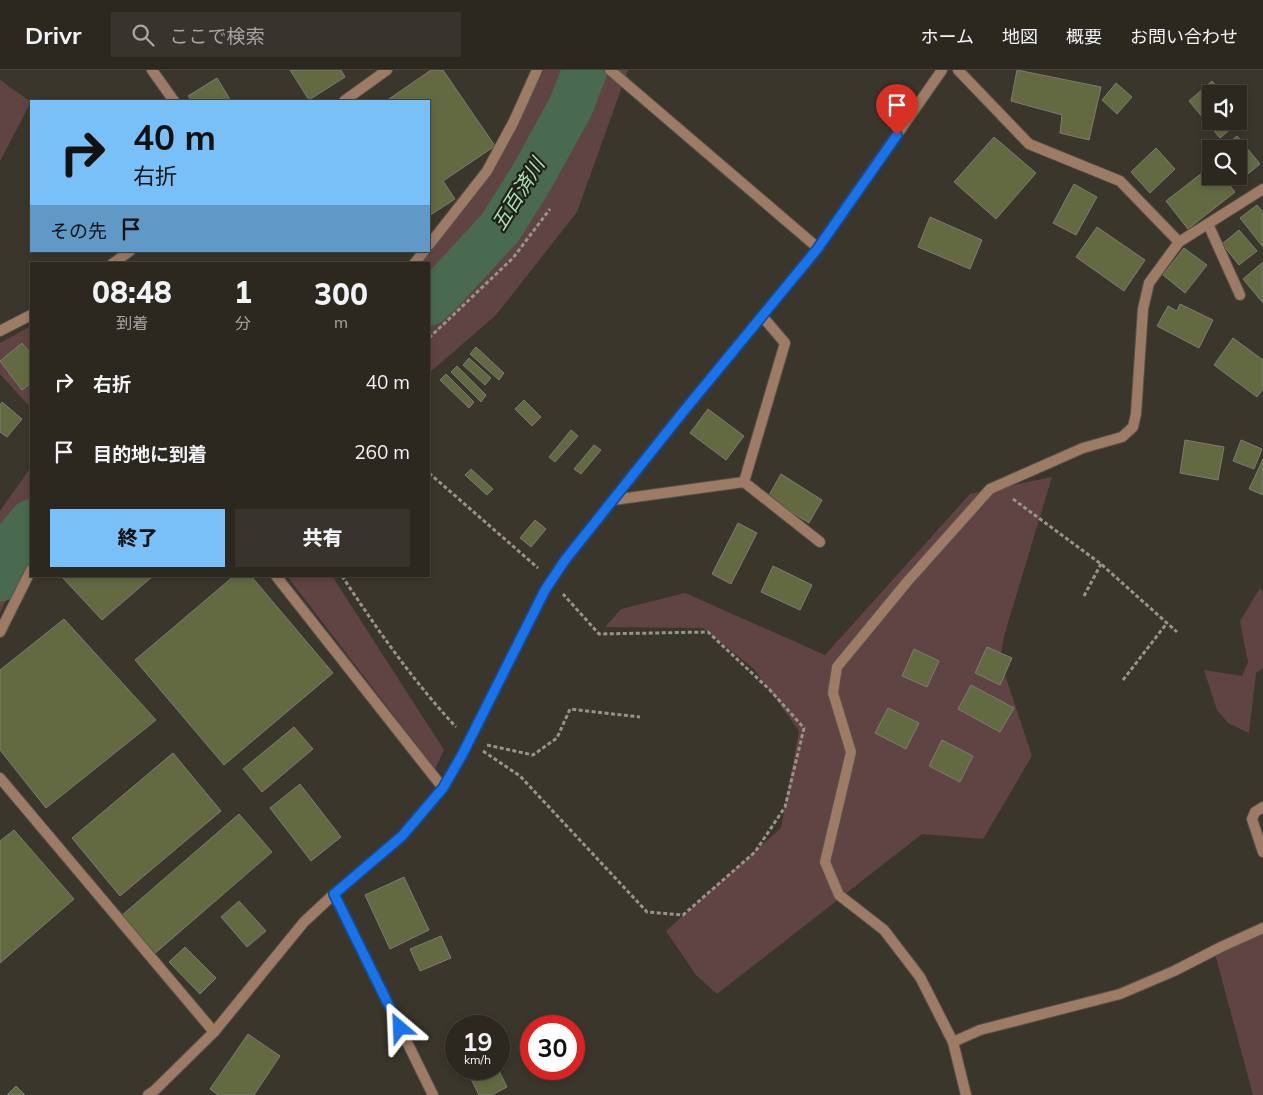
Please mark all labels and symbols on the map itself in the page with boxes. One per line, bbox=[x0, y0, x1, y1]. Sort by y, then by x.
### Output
pin bbox=[876, 84, 918, 135]
water label: 五百済川 bbox=[486, 151, 550, 234]
position arrow bbox=[373, 1001, 425, 1053]
speed limit sign: 30 bbox=[520, 1015, 585, 1080]

